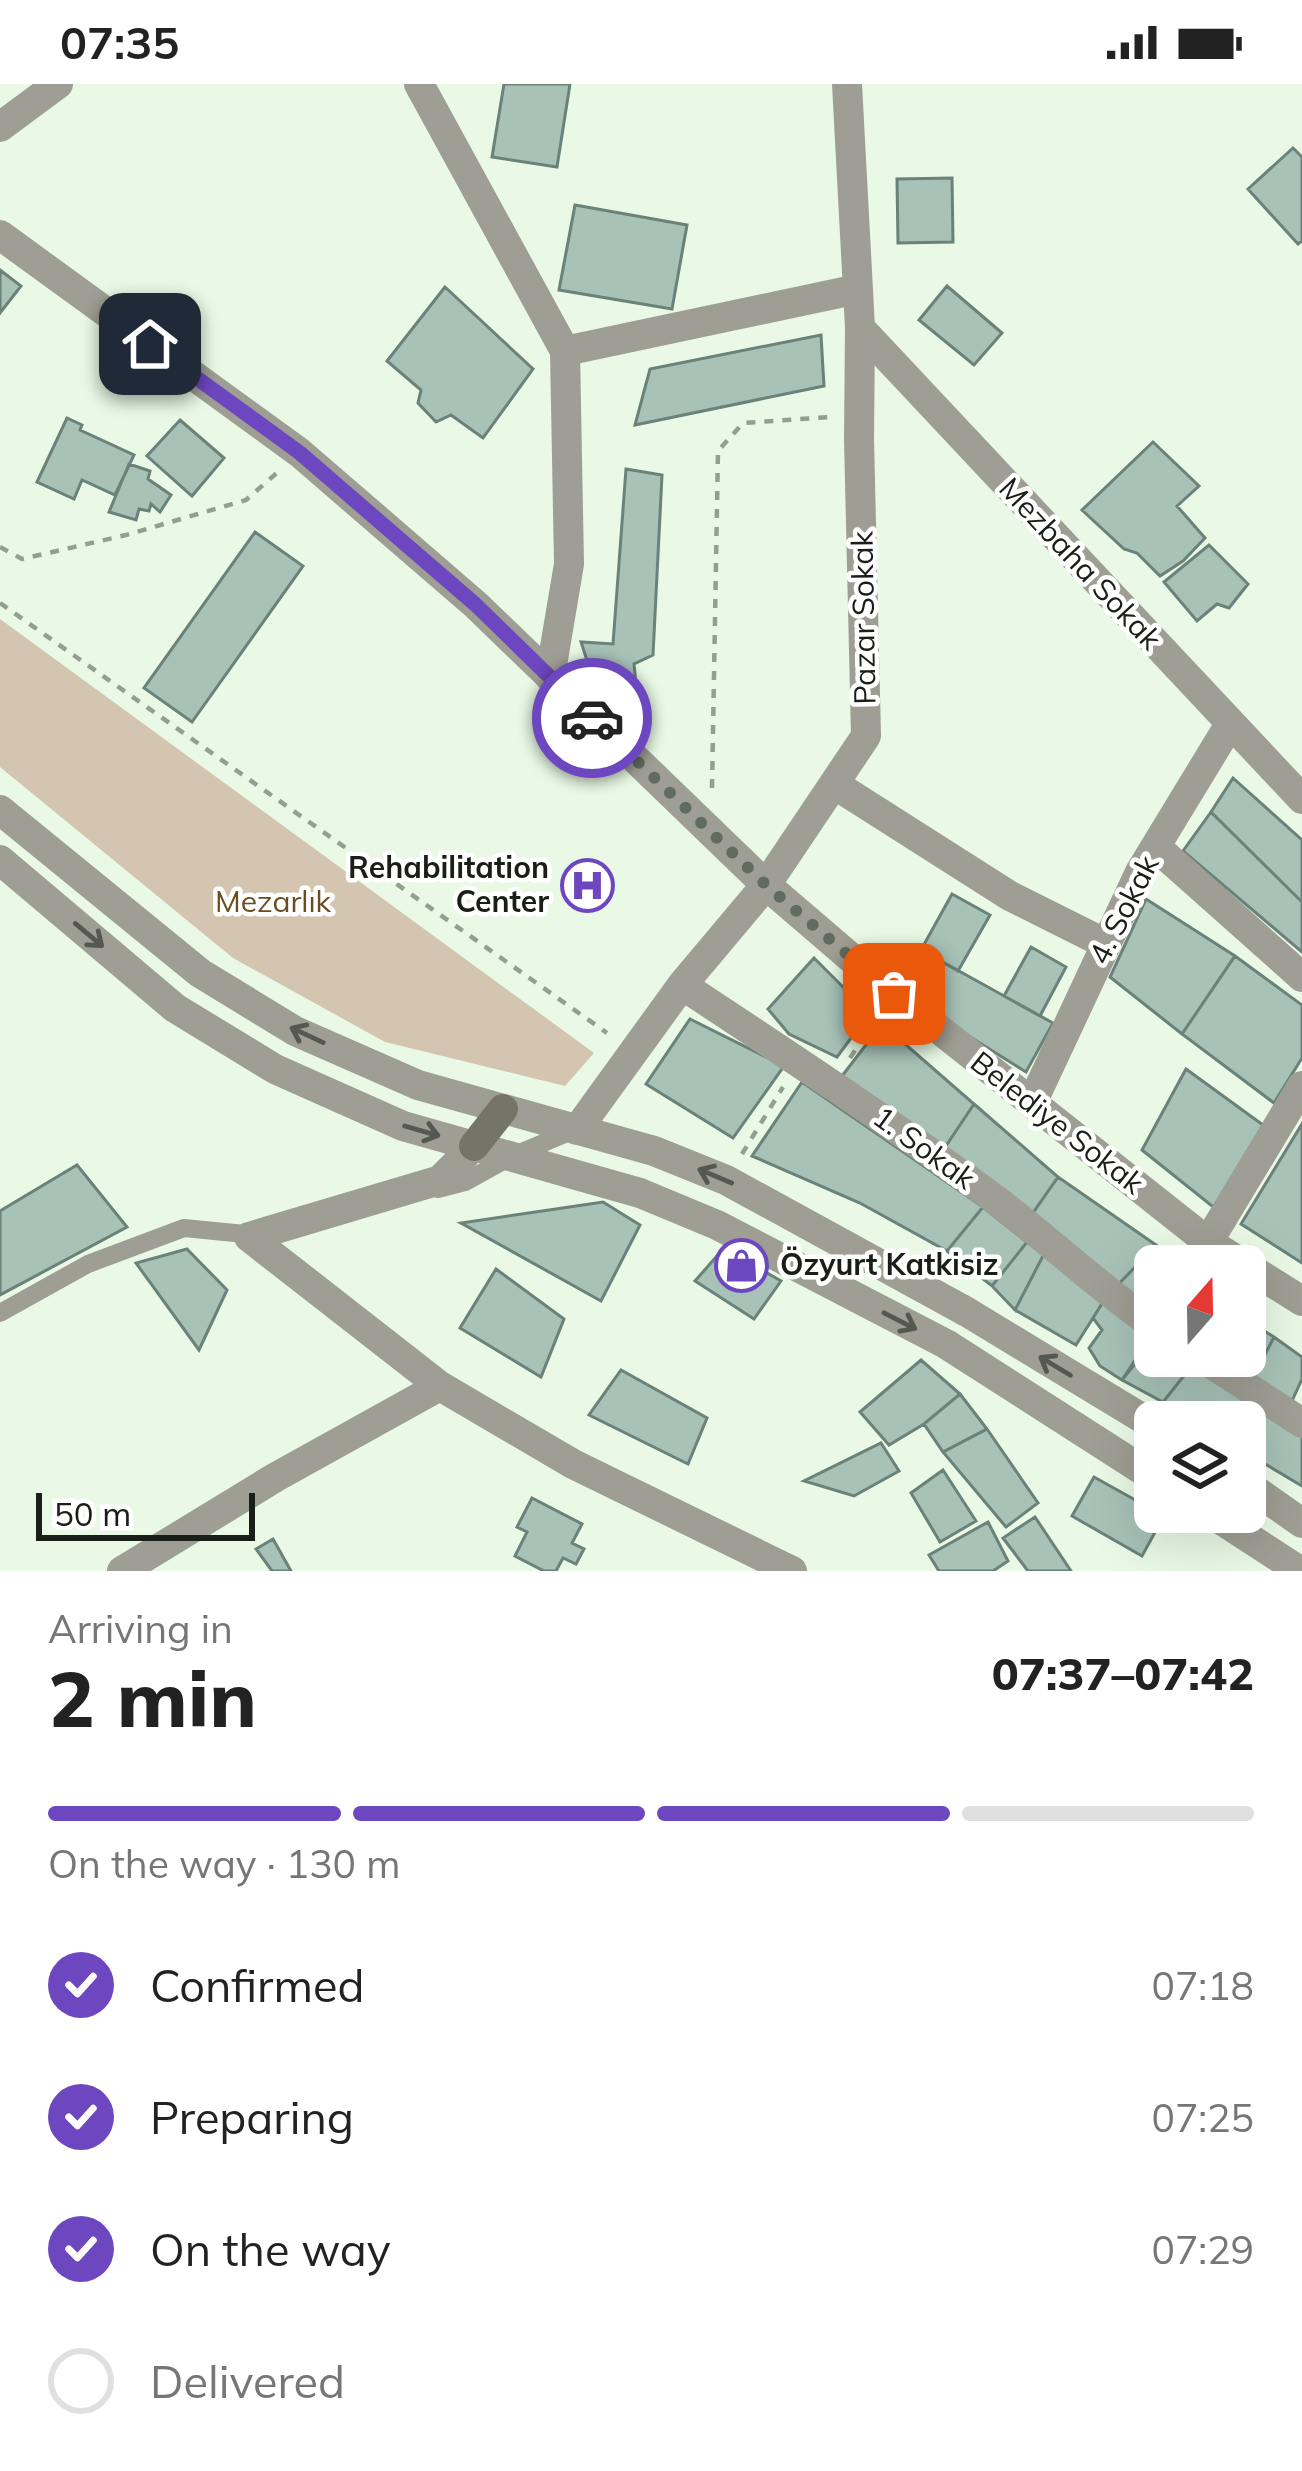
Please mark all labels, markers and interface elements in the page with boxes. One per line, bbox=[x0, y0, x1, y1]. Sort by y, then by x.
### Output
text: 07:35 bbox=[60, 14, 179, 70]
pin bbox=[99, 293, 201, 395]
icon: home bbox=[117, 311, 183, 377]
street label: Mezbaha Sokak bbox=[991, 469, 1171, 658]
street label: Pazar Sokak bbox=[842, 530, 884, 705]
courier bbox=[532, 658, 652, 778]
icon: car bbox=[559, 685, 625, 751]
place label: Rehabilitation Center bbox=[348, 848, 549, 920]
street label: 4. Sokak bbox=[1080, 848, 1167, 970]
hospital icon: Rehabilitation Center bbox=[560, 857, 616, 913]
park label: Mezarlık bbox=[215, 882, 332, 920]
one-way arrow bbox=[73, 921, 104, 949]
pin bbox=[843, 943, 945, 1045]
icon: bag bbox=[861, 961, 927, 1027]
one-way arrow bbox=[290, 1023, 326, 1045]
street label: Belediye Sokak bbox=[963, 1043, 1152, 1202]
street label: 1. Sokak bbox=[866, 1097, 984, 1197]
one-way arrow bbox=[403, 1121, 441, 1143]
one-way arrow bbox=[697, 1164, 734, 1185]
shop icon: Özyurt Katkisiz bbox=[713, 1237, 769, 1293]
place label: Özyurt Katkisiz bbox=[780, 1245, 999, 1283]
north arrow bbox=[1134, 1245, 1266, 1377]
map controls bbox=[1134, 1245, 1266, 1533]
one-way arrow bbox=[881, 1310, 917, 1333]
one-way arrow bbox=[1039, 1354, 1073, 1378]
button: layers bbox=[1134, 1401, 1266, 1533]
scale bar bbox=[36, 1487, 255, 1540]
text: 50 m bbox=[54, 1493, 131, 1534]
text: Arriving in bbox=[48, 1604, 233, 1653]
text: 07:37–07:42 bbox=[992, 1645, 1254, 1701]
text: 2 min bbox=[48, 1649, 257, 1747]
text: On the way · 130 m bbox=[48, 1839, 400, 1888]
icon: check bbox=[48, 1952, 114, 2018]
text: Confirmed bbox=[150, 1957, 364, 2013]
text: 07:18 bbox=[1152, 1961, 1254, 2010]
icon: check bbox=[48, 2084, 114, 2150]
text: Preparing bbox=[150, 2089, 354, 2145]
text: 07:25 bbox=[1152, 2093, 1254, 2142]
icon: check bbox=[48, 2216, 114, 2282]
text: On the way bbox=[150, 2221, 391, 2277]
text: 07:29 bbox=[1152, 2225, 1254, 2274]
text: Delivered bbox=[150, 2353, 345, 2409]

